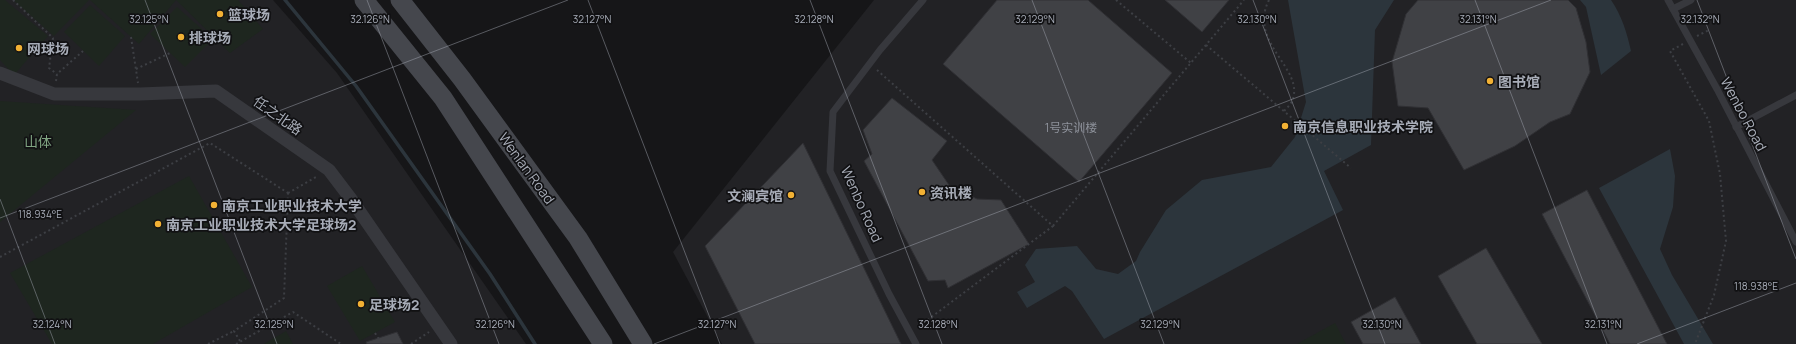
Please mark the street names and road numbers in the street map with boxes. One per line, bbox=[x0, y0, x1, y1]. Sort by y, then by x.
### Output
street label: Wenbo Road bbox=[1717, 74, 1771, 154]
street label: 任之北路 bbox=[250, 91, 306, 139]
street label: Wenlan Road bbox=[495, 128, 559, 208]
street label: Wenbo Road bbox=[837, 163, 887, 245]

